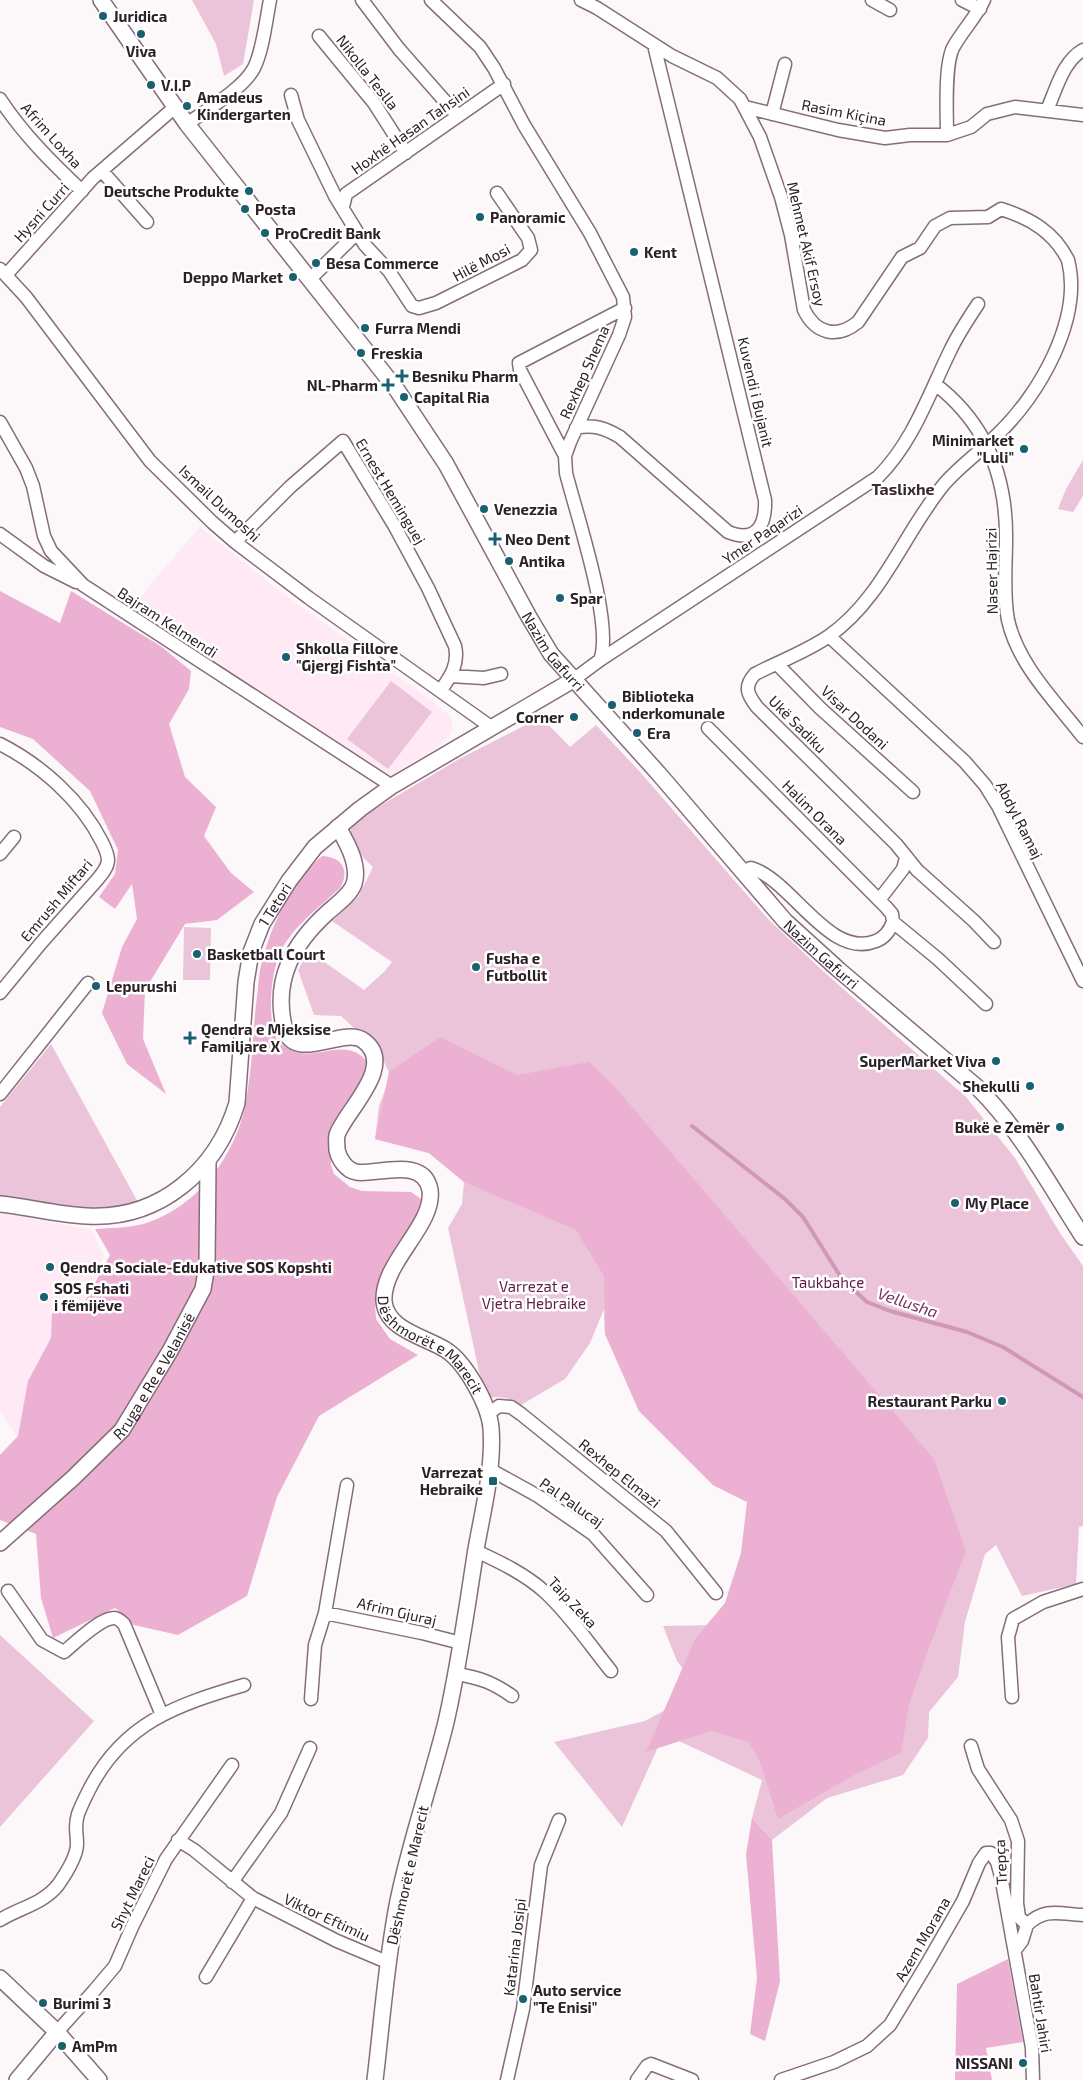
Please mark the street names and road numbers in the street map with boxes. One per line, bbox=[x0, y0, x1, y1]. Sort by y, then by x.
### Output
street label: Nikolla Teslla bbox=[333, 31, 403, 113]
street label: Hoxhë Hasan Tahsini bbox=[347, 82, 473, 178]
street label: Rasim Kiçina bbox=[800, 95, 888, 130]
street label: Afrim Loxha bbox=[18, 98, 86, 172]
street label: Hysni Curri bbox=[9, 178, 73, 246]
street label: Mehmet Akif Ersoy bbox=[784, 180, 830, 308]
street label: Hilë Mosi bbox=[449, 239, 513, 285]
street label: Rexhep Shema bbox=[555, 322, 613, 422]
street label: Kuvendi i Bujanit bbox=[734, 335, 778, 449]
street label: Ernest Heminguej bbox=[351, 435, 430, 548]
street label: Ismail Dumoshi bbox=[176, 461, 264, 545]
street label: Ymer Paqarizi bbox=[718, 501, 806, 567]
street label: Naser Hajrizi bbox=[981, 528, 1002, 614]
street label: Bajram Kelmendi bbox=[114, 583, 221, 662]
street label: Nazim Gafurri bbox=[519, 608, 589, 695]
street label: Visar Dodani bbox=[818, 681, 892, 753]
street label: Ukë Sadiku bbox=[765, 691, 831, 757]
street label: Halim Orana bbox=[779, 776, 851, 848]
street label: Abdyl Ramaj bbox=[992, 778, 1047, 862]
street label: Emrush Miftari bbox=[16, 855, 96, 945]
street label: 1 Tetori bbox=[254, 879, 295, 929]
street label: Nazim Gafurri bbox=[780, 916, 863, 992]
street label: Dëshmorët e Marecit bbox=[375, 1295, 487, 1397]
street label: Rruga e Re e Velanisë bbox=[109, 1309, 198, 1443]
street label: Rexhep Elmazi bbox=[576, 1435, 664, 1511]
street label: Pal Palucaj bbox=[536, 1473, 607, 1531]
street label: Taip Zeka bbox=[545, 1573, 601, 1631]
street label: Afrim Gjuraj bbox=[355, 1593, 438, 1630]
street label: Dëshmorët e Marecit bbox=[382, 1803, 432, 1946]
street label: Trepça bbox=[990, 1839, 1011, 1885]
street label: Shyt Mareci bbox=[106, 1853, 158, 1933]
street label: Viktor Eftimiu bbox=[281, 1889, 373, 1945]
street label: Azem Morana bbox=[891, 1894, 953, 1984]
street label: Katarina Josipi bbox=[499, 1897, 529, 1997]
street label: Bahtir Jahiri bbox=[1026, 1972, 1056, 2054]

